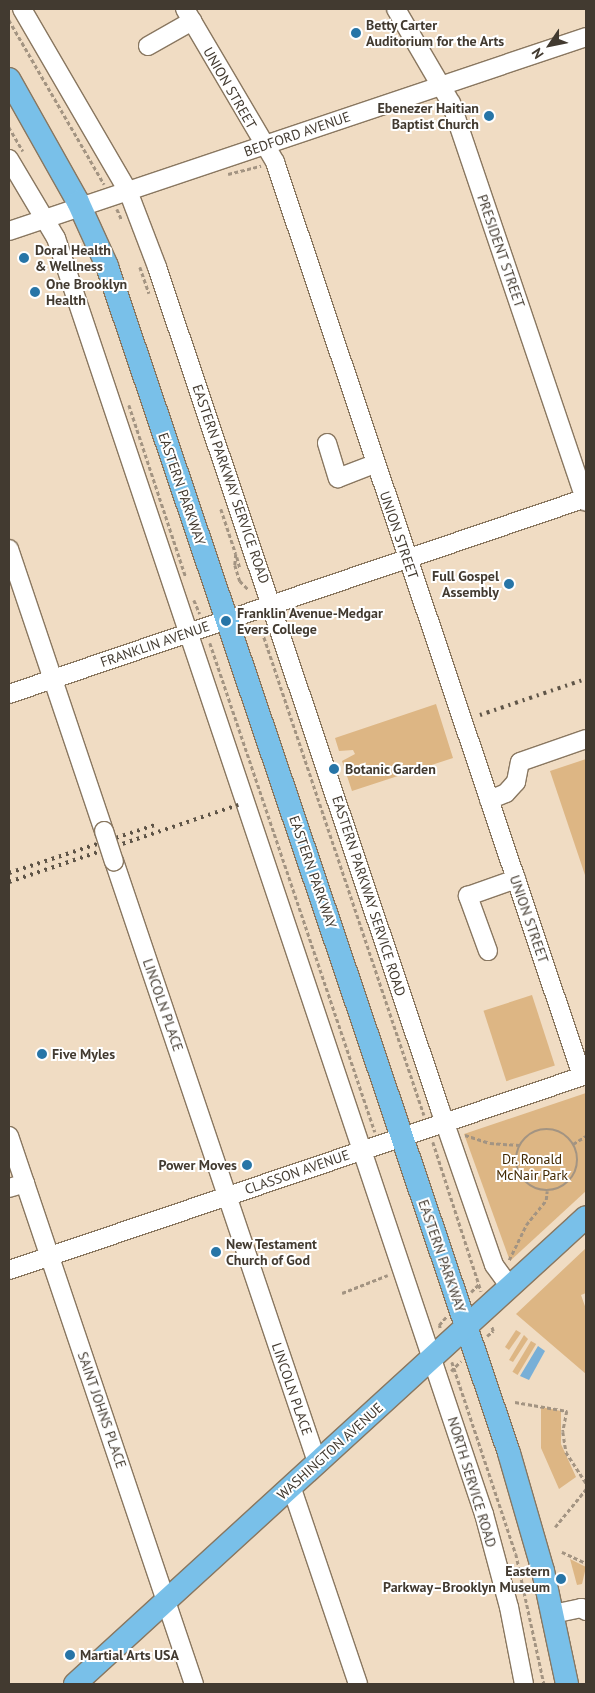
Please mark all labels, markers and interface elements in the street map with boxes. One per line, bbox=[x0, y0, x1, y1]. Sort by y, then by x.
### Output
place label: Betty Carter Auditorium for the Arts bbox=[366, 17, 505, 49]
north arrow bbox=[525, 20, 575, 70]
marker: Betty Carter Auditorium for the Arts bbox=[350, 27, 362, 39]
street label: UNION STREET bbox=[200, 44, 260, 132]
text: N bbox=[528, 45, 548, 62]
place label: Ebenezer Haitian Baptist Church bbox=[377, 100, 479, 132]
street label: BEDFORD AVENUE bbox=[241, 108, 353, 160]
marker: Ebenezer Haitian Baptist Church bbox=[483, 110, 495, 122]
street label: PRESIDENT STREET bbox=[474, 192, 528, 310]
place label: Doral Health & Wellness bbox=[35, 242, 111, 274]
marker: Doral Health & Wellness bbox=[17, 251, 31, 265]
place label: One Brooklyn Health bbox=[46, 276, 127, 308]
marker: One Brooklyn Health bbox=[28, 285, 42, 299]
street label: EASTERN PARKWAY SERVICE ROAD bbox=[189, 382, 273, 586]
street label: EASTERN PARKWAY bbox=[155, 430, 209, 548]
street label: UNION STREET bbox=[376, 489, 422, 581]
place label: Full Gospel Assembly bbox=[432, 568, 499, 600]
marker: Full Gospel Assembly bbox=[503, 578, 515, 590]
place label: Franklin Avenue-Medgar Evers College bbox=[237, 605, 383, 638]
marker: Franklin Avenue-Medgar Evers College bbox=[219, 614, 233, 628]
street label: FRANKLIN AVENUE bbox=[98, 617, 212, 671]
place label: Botanic Garden bbox=[345, 761, 436, 777]
marker: Botanic Garden bbox=[327, 762, 341, 776]
street label: EASTERN PARKWAY SERVICE ROAD bbox=[329, 794, 409, 998]
street label: EASTERN PARKWAY bbox=[286, 813, 340, 931]
street label: UNION STREET bbox=[506, 873, 552, 965]
street label: LINCOLN PLACE bbox=[139, 956, 187, 1054]
place label: Five Myles bbox=[52, 1046, 115, 1062]
marker: Five Myles bbox=[36, 1048, 48, 1060]
street label: CLASSON AVENUE bbox=[242, 1146, 352, 1198]
park label: Dr. Ronald McNair Park bbox=[496, 1151, 568, 1184]
place label: Power Moves bbox=[158, 1157, 237, 1173]
marker: Power Moves bbox=[241, 1159, 253, 1171]
street label: EASTERN PARKWAY bbox=[415, 1197, 469, 1315]
place label: New Testament Church of God bbox=[226, 1236, 318, 1268]
marker: New Testament Church of God bbox=[210, 1246, 222, 1258]
street label: LINCOLN PLACE bbox=[268, 1340, 316, 1438]
street label: SAINT JOHNS PLACE bbox=[74, 1349, 130, 1471]
street label: WASHINGTON AVENUE bbox=[273, 1399, 387, 1503]
street label: NORTH SERVICE ROAD bbox=[444, 1415, 500, 1549]
place label: Eastern Parkway–Brooklyn Museum bbox=[383, 1563, 550, 1595]
marker: Eastern Parkway–Brooklyn Museum bbox=[554, 1572, 568, 1586]
place label: Martial Arts USA bbox=[80, 1647, 180, 1663]
marker: Martial Arts USA bbox=[64, 1649, 76, 1661]

